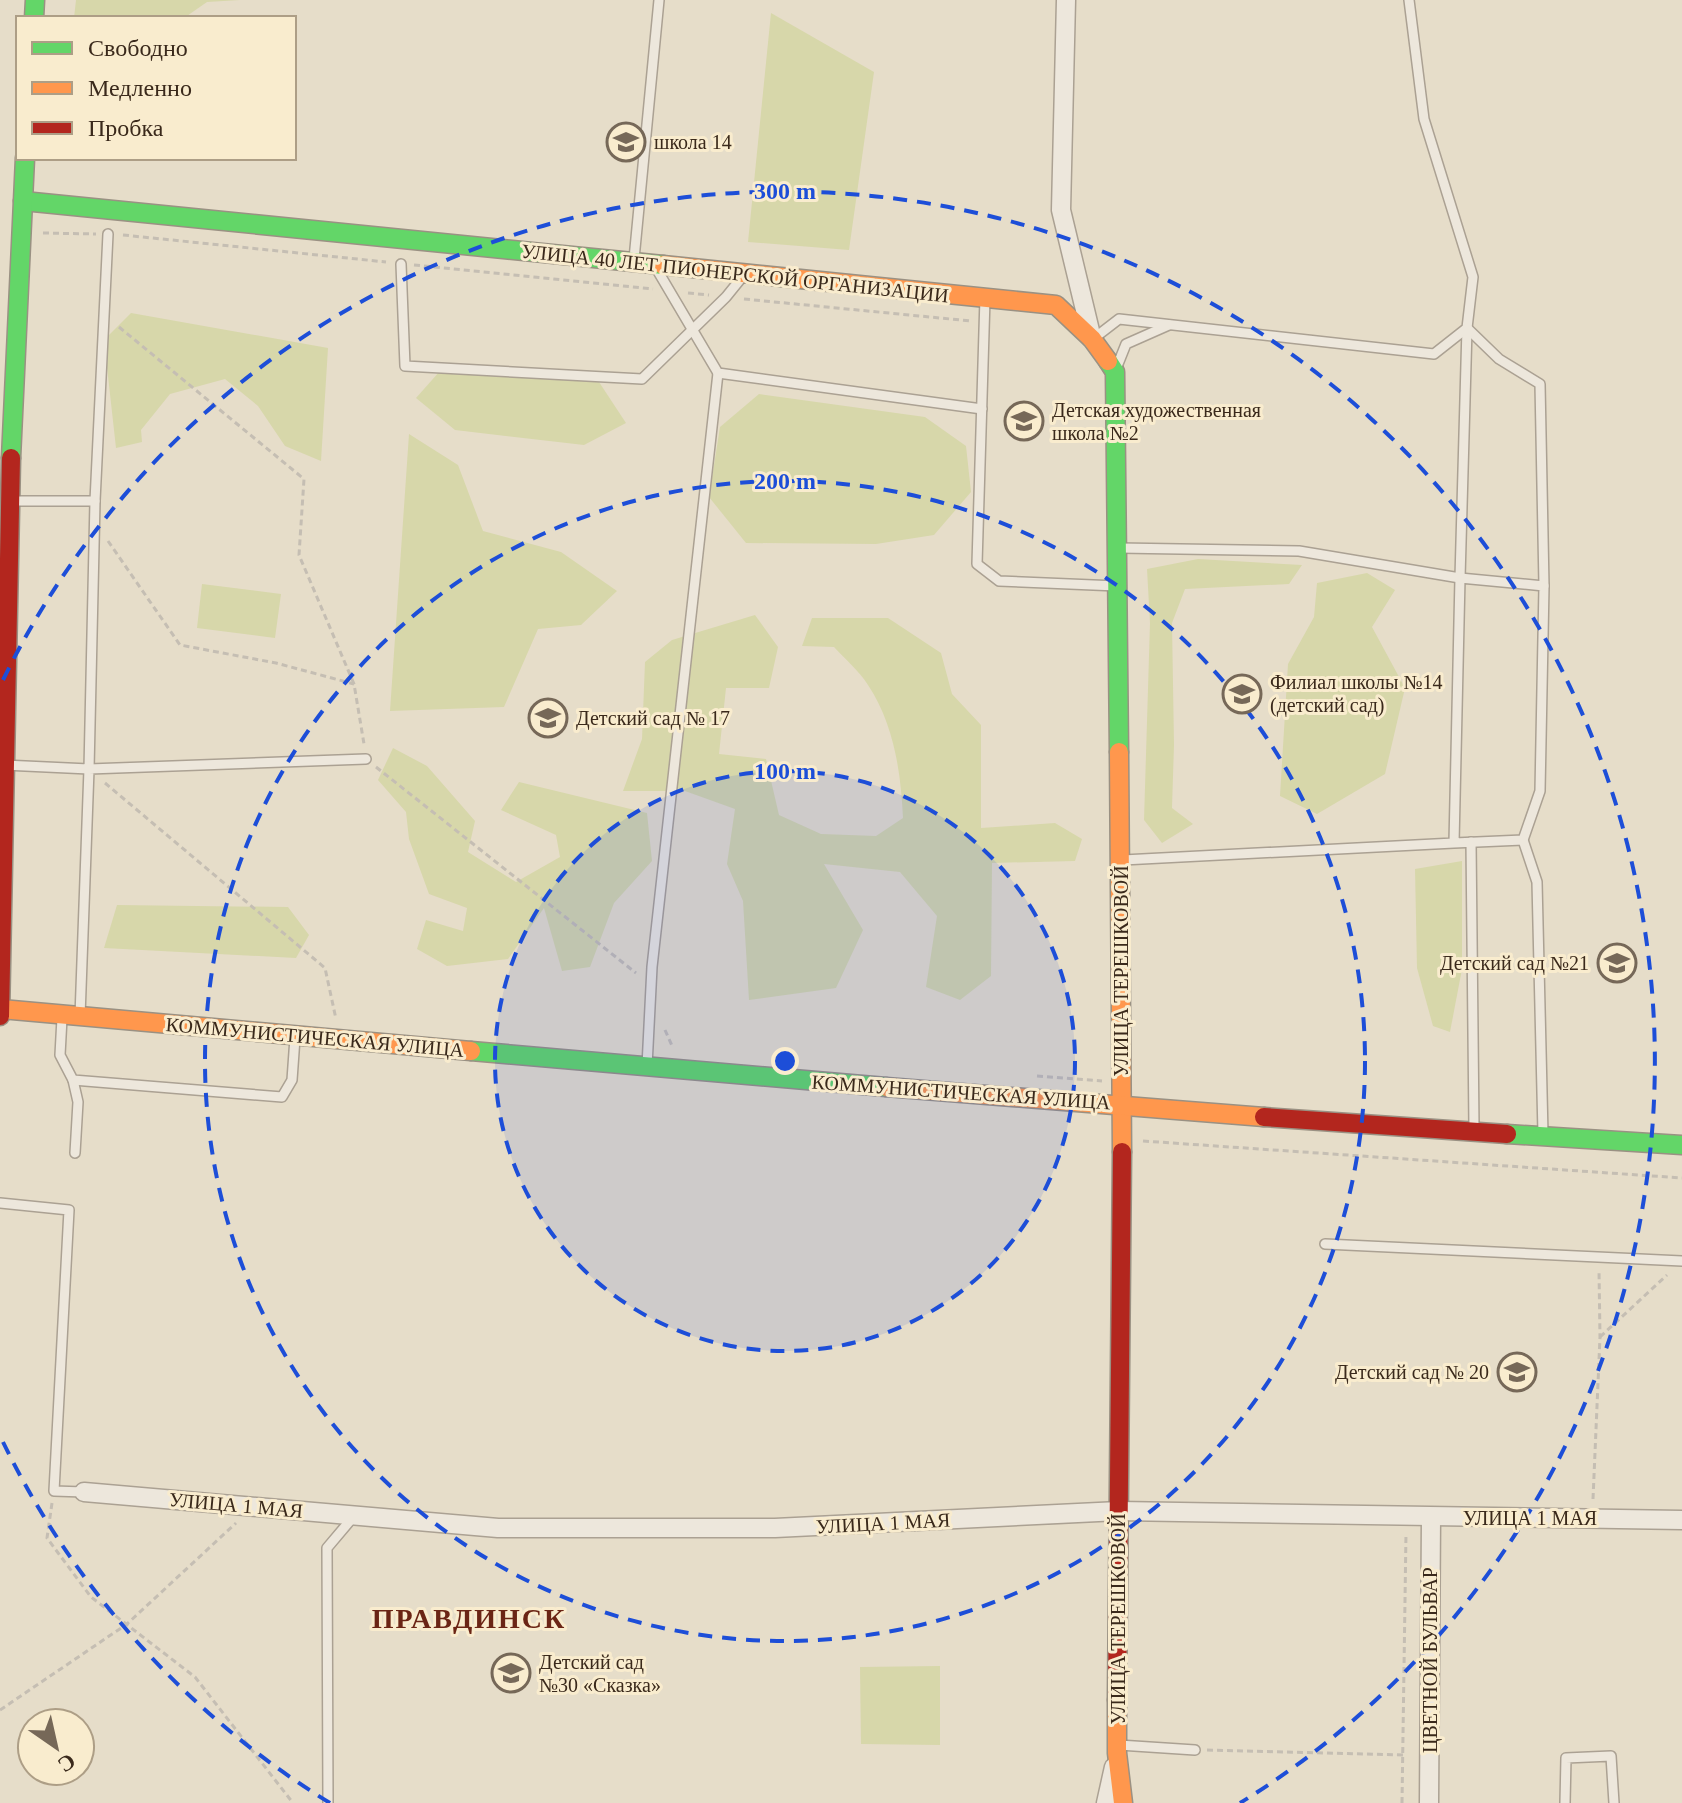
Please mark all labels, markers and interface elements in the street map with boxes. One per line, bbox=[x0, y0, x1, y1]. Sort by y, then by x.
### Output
legend bbox=[16, 16, 296, 160]
text: Свободно bbox=[88, 35, 188, 61]
text: Медленно bbox=[88, 75, 192, 101]
text: Пробка bbox=[88, 115, 164, 141]
school or university icon: школа 14 bbox=[605, 121, 647, 163]
place label: школа 14 bbox=[654, 131, 732, 153]
text: 300 m bbox=[754, 178, 816, 204]
street label: УЛИЦА 40 ЛЕТ ПИОНЕРСКОЙ ОРГАНИЗАЦИИ bbox=[520, 240, 950, 307]
place label: Детская художественная школа №2 bbox=[1052, 399, 1261, 444]
school or university icon: Детская художественная школа №2 bbox=[1003, 400, 1045, 442]
text: 200 m bbox=[754, 468, 816, 494]
place label: Филиал школы №14 (детский сад) bbox=[1270, 671, 1443, 717]
school or university icon: Филиал школы №14 (детский сад) bbox=[1221, 673, 1263, 715]
school or university icon: Детский сад № 17 bbox=[527, 697, 569, 739]
place label: Детский сад № 17 bbox=[576, 707, 730, 730]
text: 100 m bbox=[754, 758, 816, 784]
street label: УЛИЦА ТЕРЕШКОВОЙ bbox=[1110, 865, 1133, 1077]
school or university icon: Детский сад №21 bbox=[1596, 942, 1638, 984]
place label: Детский сад №21 bbox=[1440, 952, 1589, 975]
street label: КОММУНИСТИЧЕСКАЯ УЛИЦА bbox=[165, 1013, 466, 1062]
centre of rings bbox=[771, 1047, 799, 1075]
street label: КОММУНИСТИЧЕСКАЯ УЛИЦА bbox=[811, 1071, 1112, 1114]
school or university icon: Детский сад № 20 bbox=[1496, 1351, 1538, 1393]
place label: Детский сад № 20 bbox=[1335, 1361, 1489, 1384]
street label: УЛИЦА 1 МАЯ bbox=[168, 1488, 304, 1523]
street label: УЛИЦА 1 МАЯ bbox=[1463, 1507, 1597, 1530]
street label: УЛИЦА 1 МАЯ bbox=[815, 1508, 951, 1538]
street label: УЛИЦА ТЕРЕШКОВОЙ bbox=[1107, 1513, 1130, 1725]
street label: ЦВЕТНОЙ БУЛЬВАР bbox=[1419, 1567, 1442, 1753]
district label: ПРАВДИНСК bbox=[372, 1603, 566, 1634]
place label: Детский сад №30 «Сказка» bbox=[539, 1651, 661, 1696]
school or university icon: Детский сад №30 «Сказка» bbox=[490, 1652, 532, 1694]
north arrow bbox=[16, 1707, 96, 1787]
text: С bbox=[53, 1748, 80, 1778]

